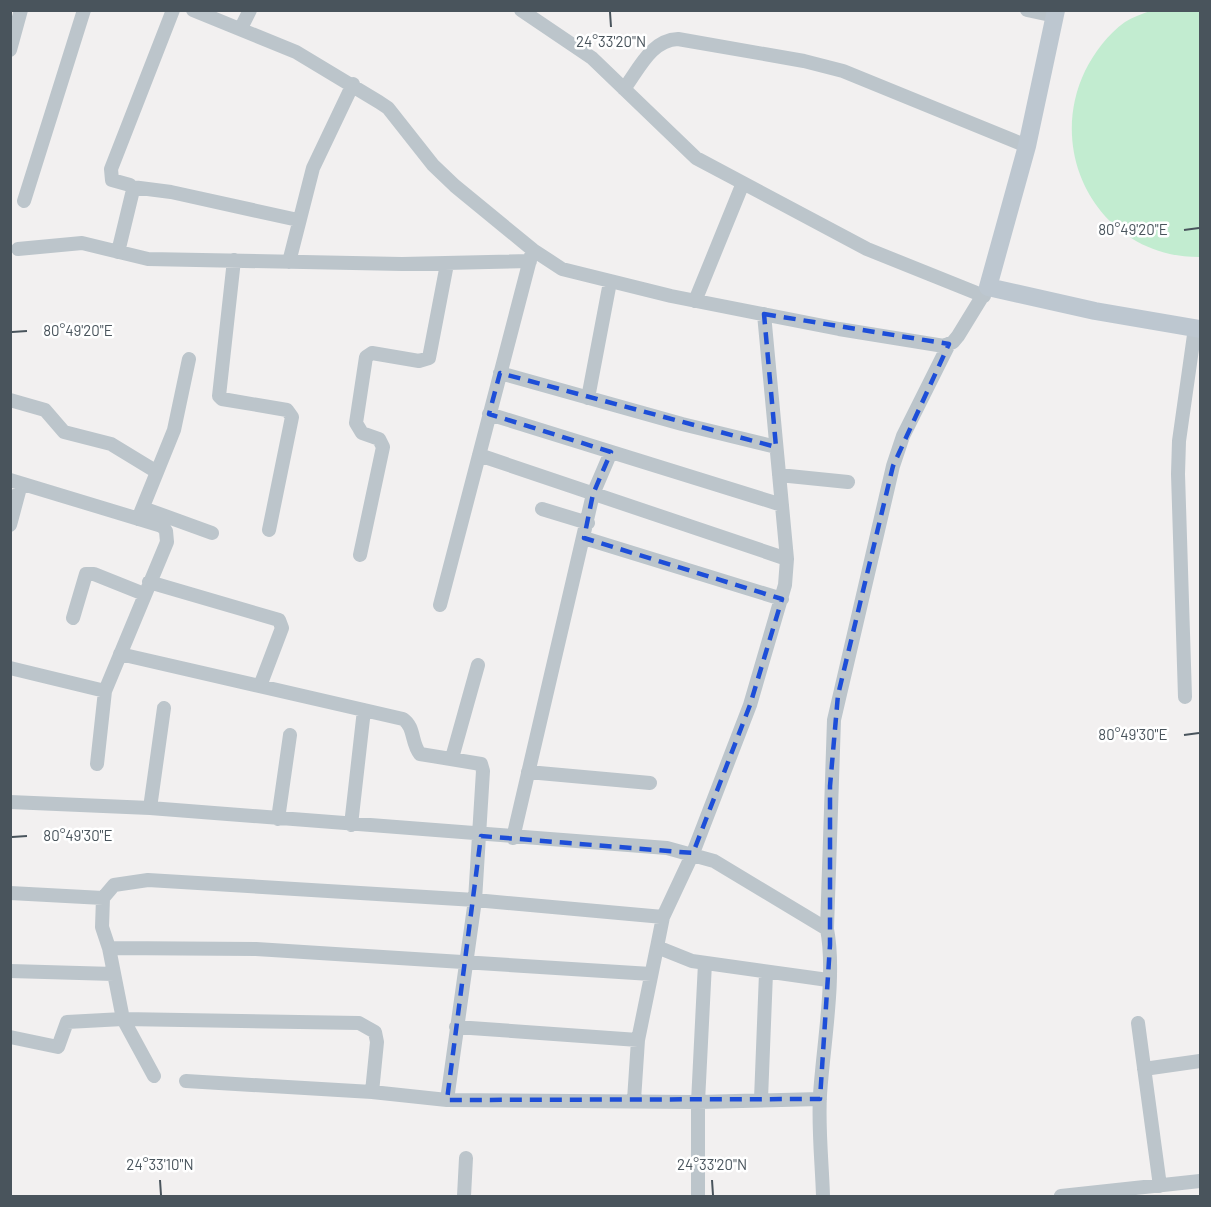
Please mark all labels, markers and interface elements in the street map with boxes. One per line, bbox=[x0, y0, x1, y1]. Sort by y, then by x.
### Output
text: 24°33'20"N bbox=[576, 32, 646, 50]
text: 80°49'20"E bbox=[1098, 220, 1168, 238]
text: 80°49'20"E bbox=[43, 321, 113, 339]
text: 80°49'30"E bbox=[1098, 725, 1168, 743]
text: 80°49'30"E bbox=[43, 826, 113, 844]
text: 24°33'10"N bbox=[126, 1155, 194, 1173]
text: 24°33'20"N bbox=[677, 1155, 747, 1173]

